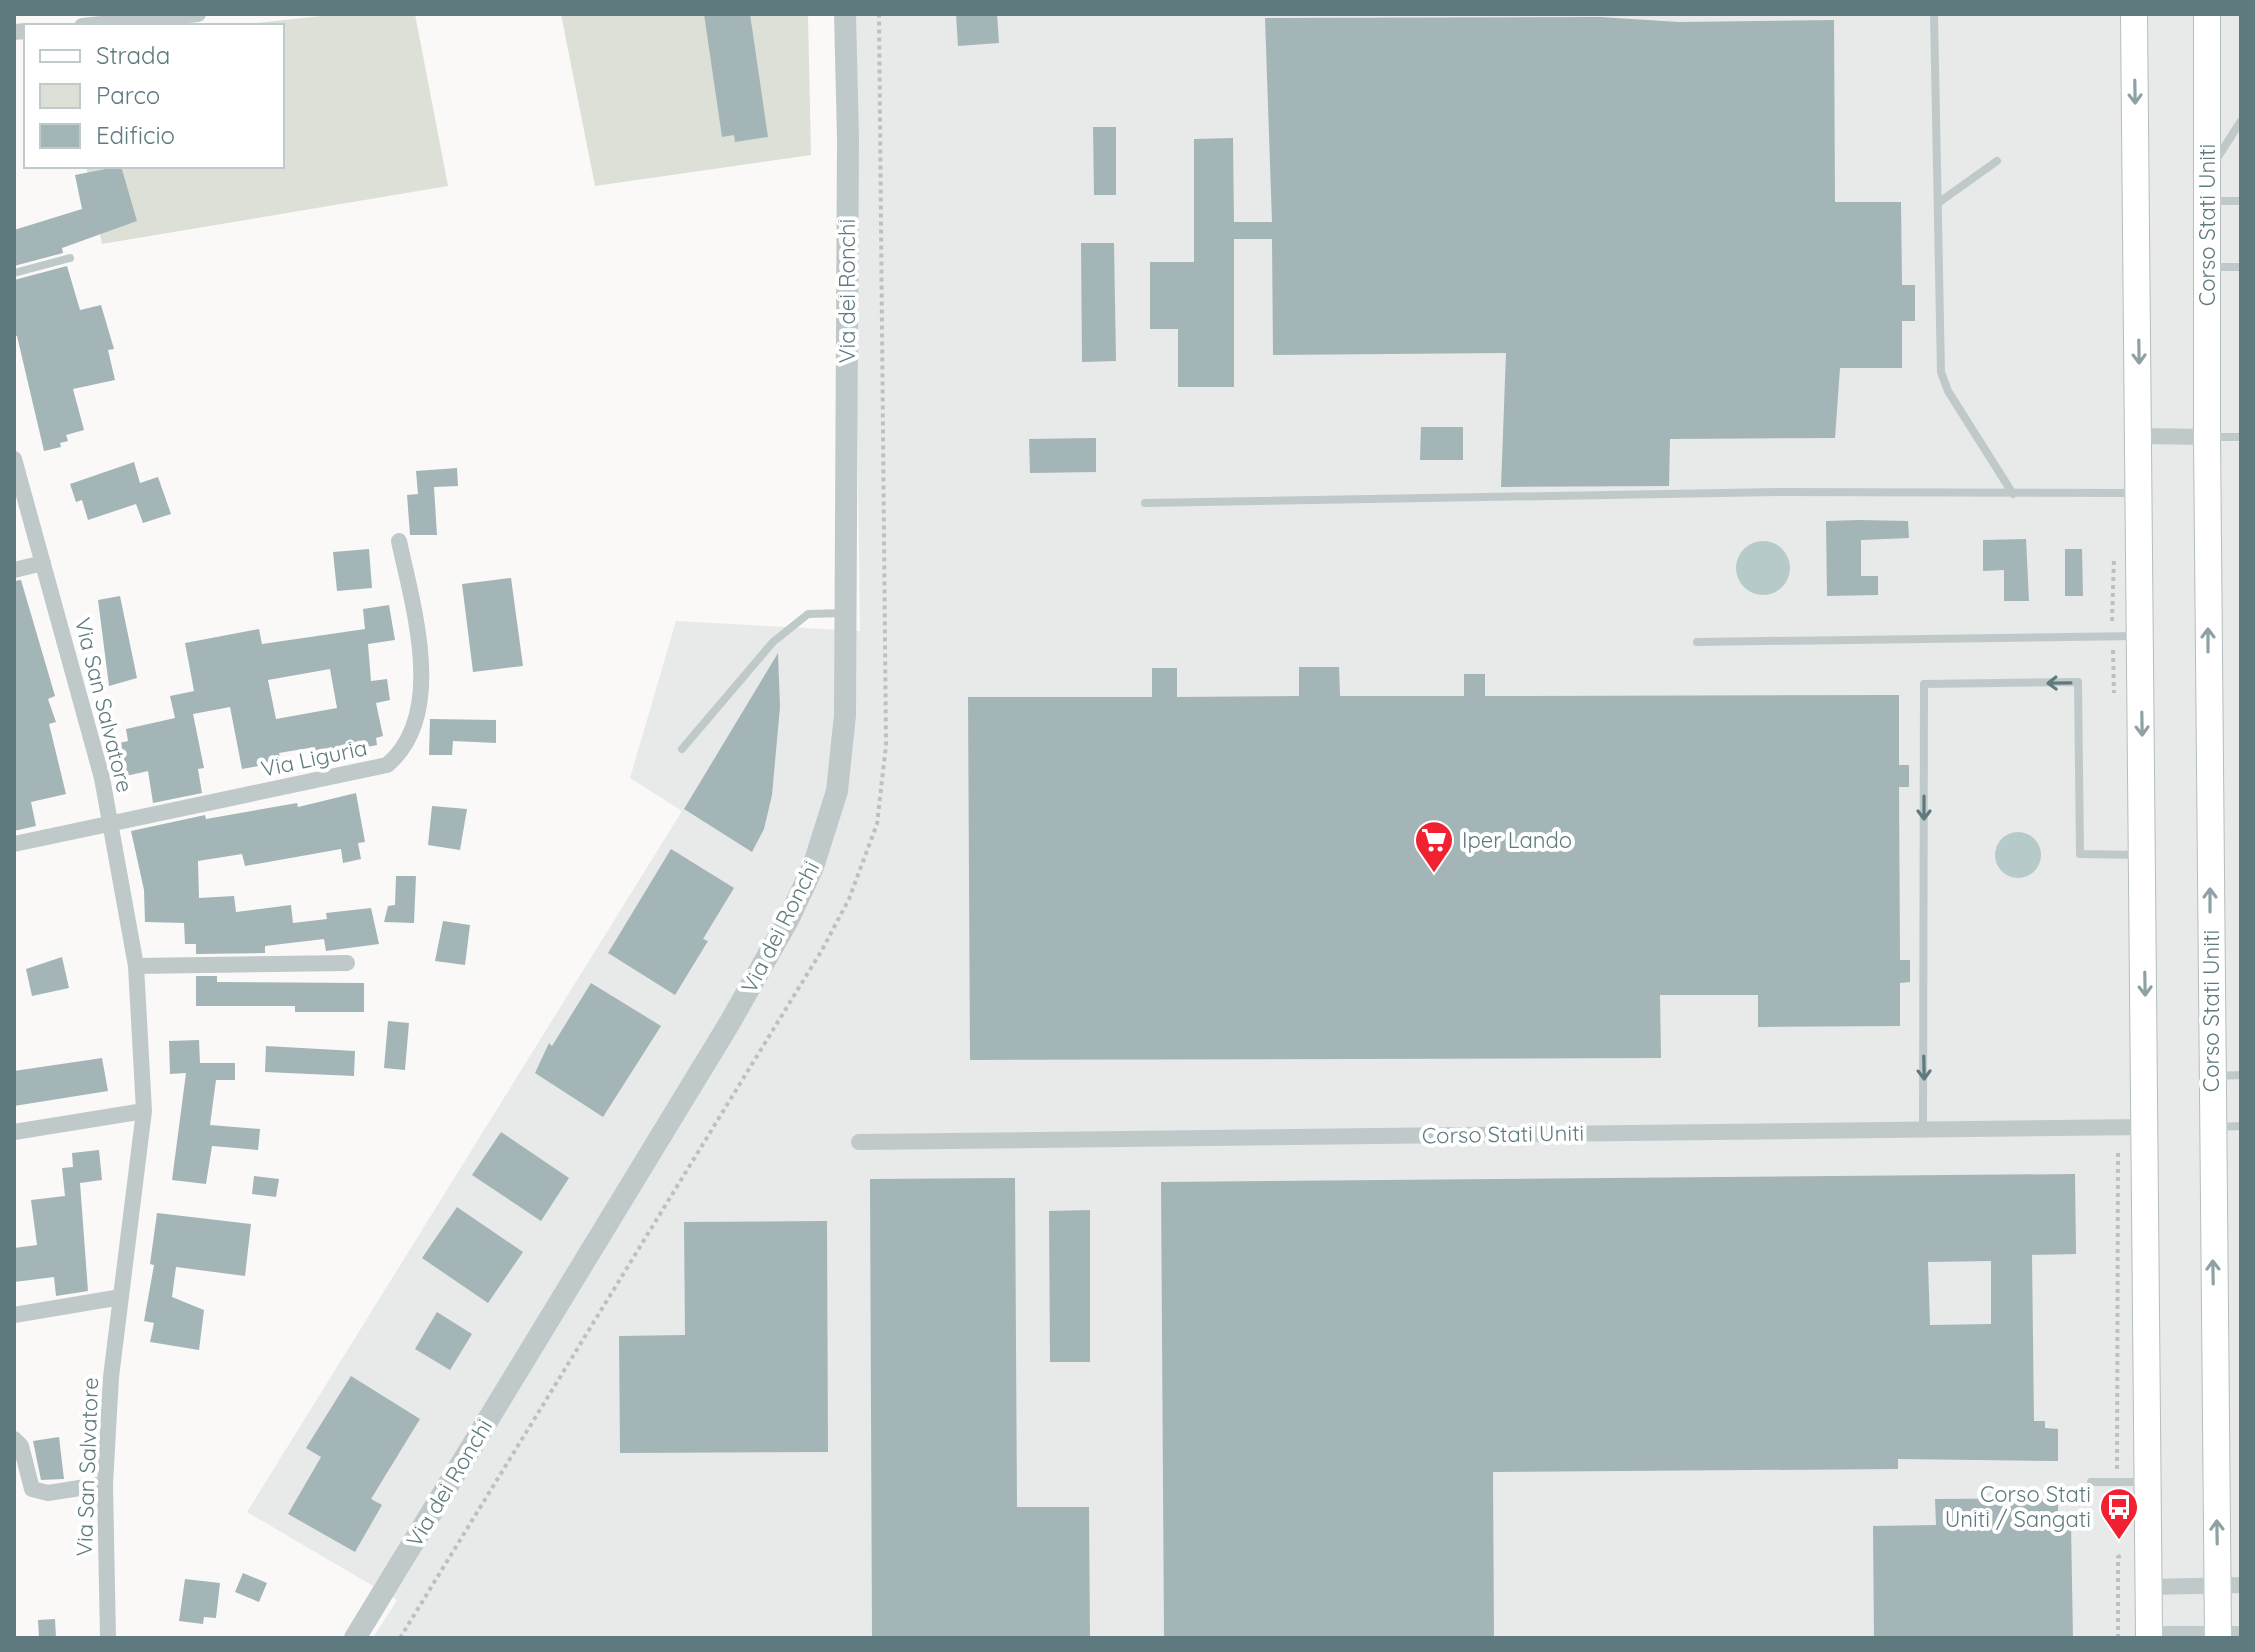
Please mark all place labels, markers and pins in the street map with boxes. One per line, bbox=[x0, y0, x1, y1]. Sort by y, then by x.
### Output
supermarket icon: Iper Lando bbox=[1413, 819, 1455, 874]
place label: Iper Lando bbox=[1462, 826, 1572, 854]
place label: Corso Stati Uniti / Sangati bbox=[1945, 1480, 2091, 1533]
bus stop icon: Corso Stati Uniti / Sangati bbox=[2098, 1486, 2140, 1541]

